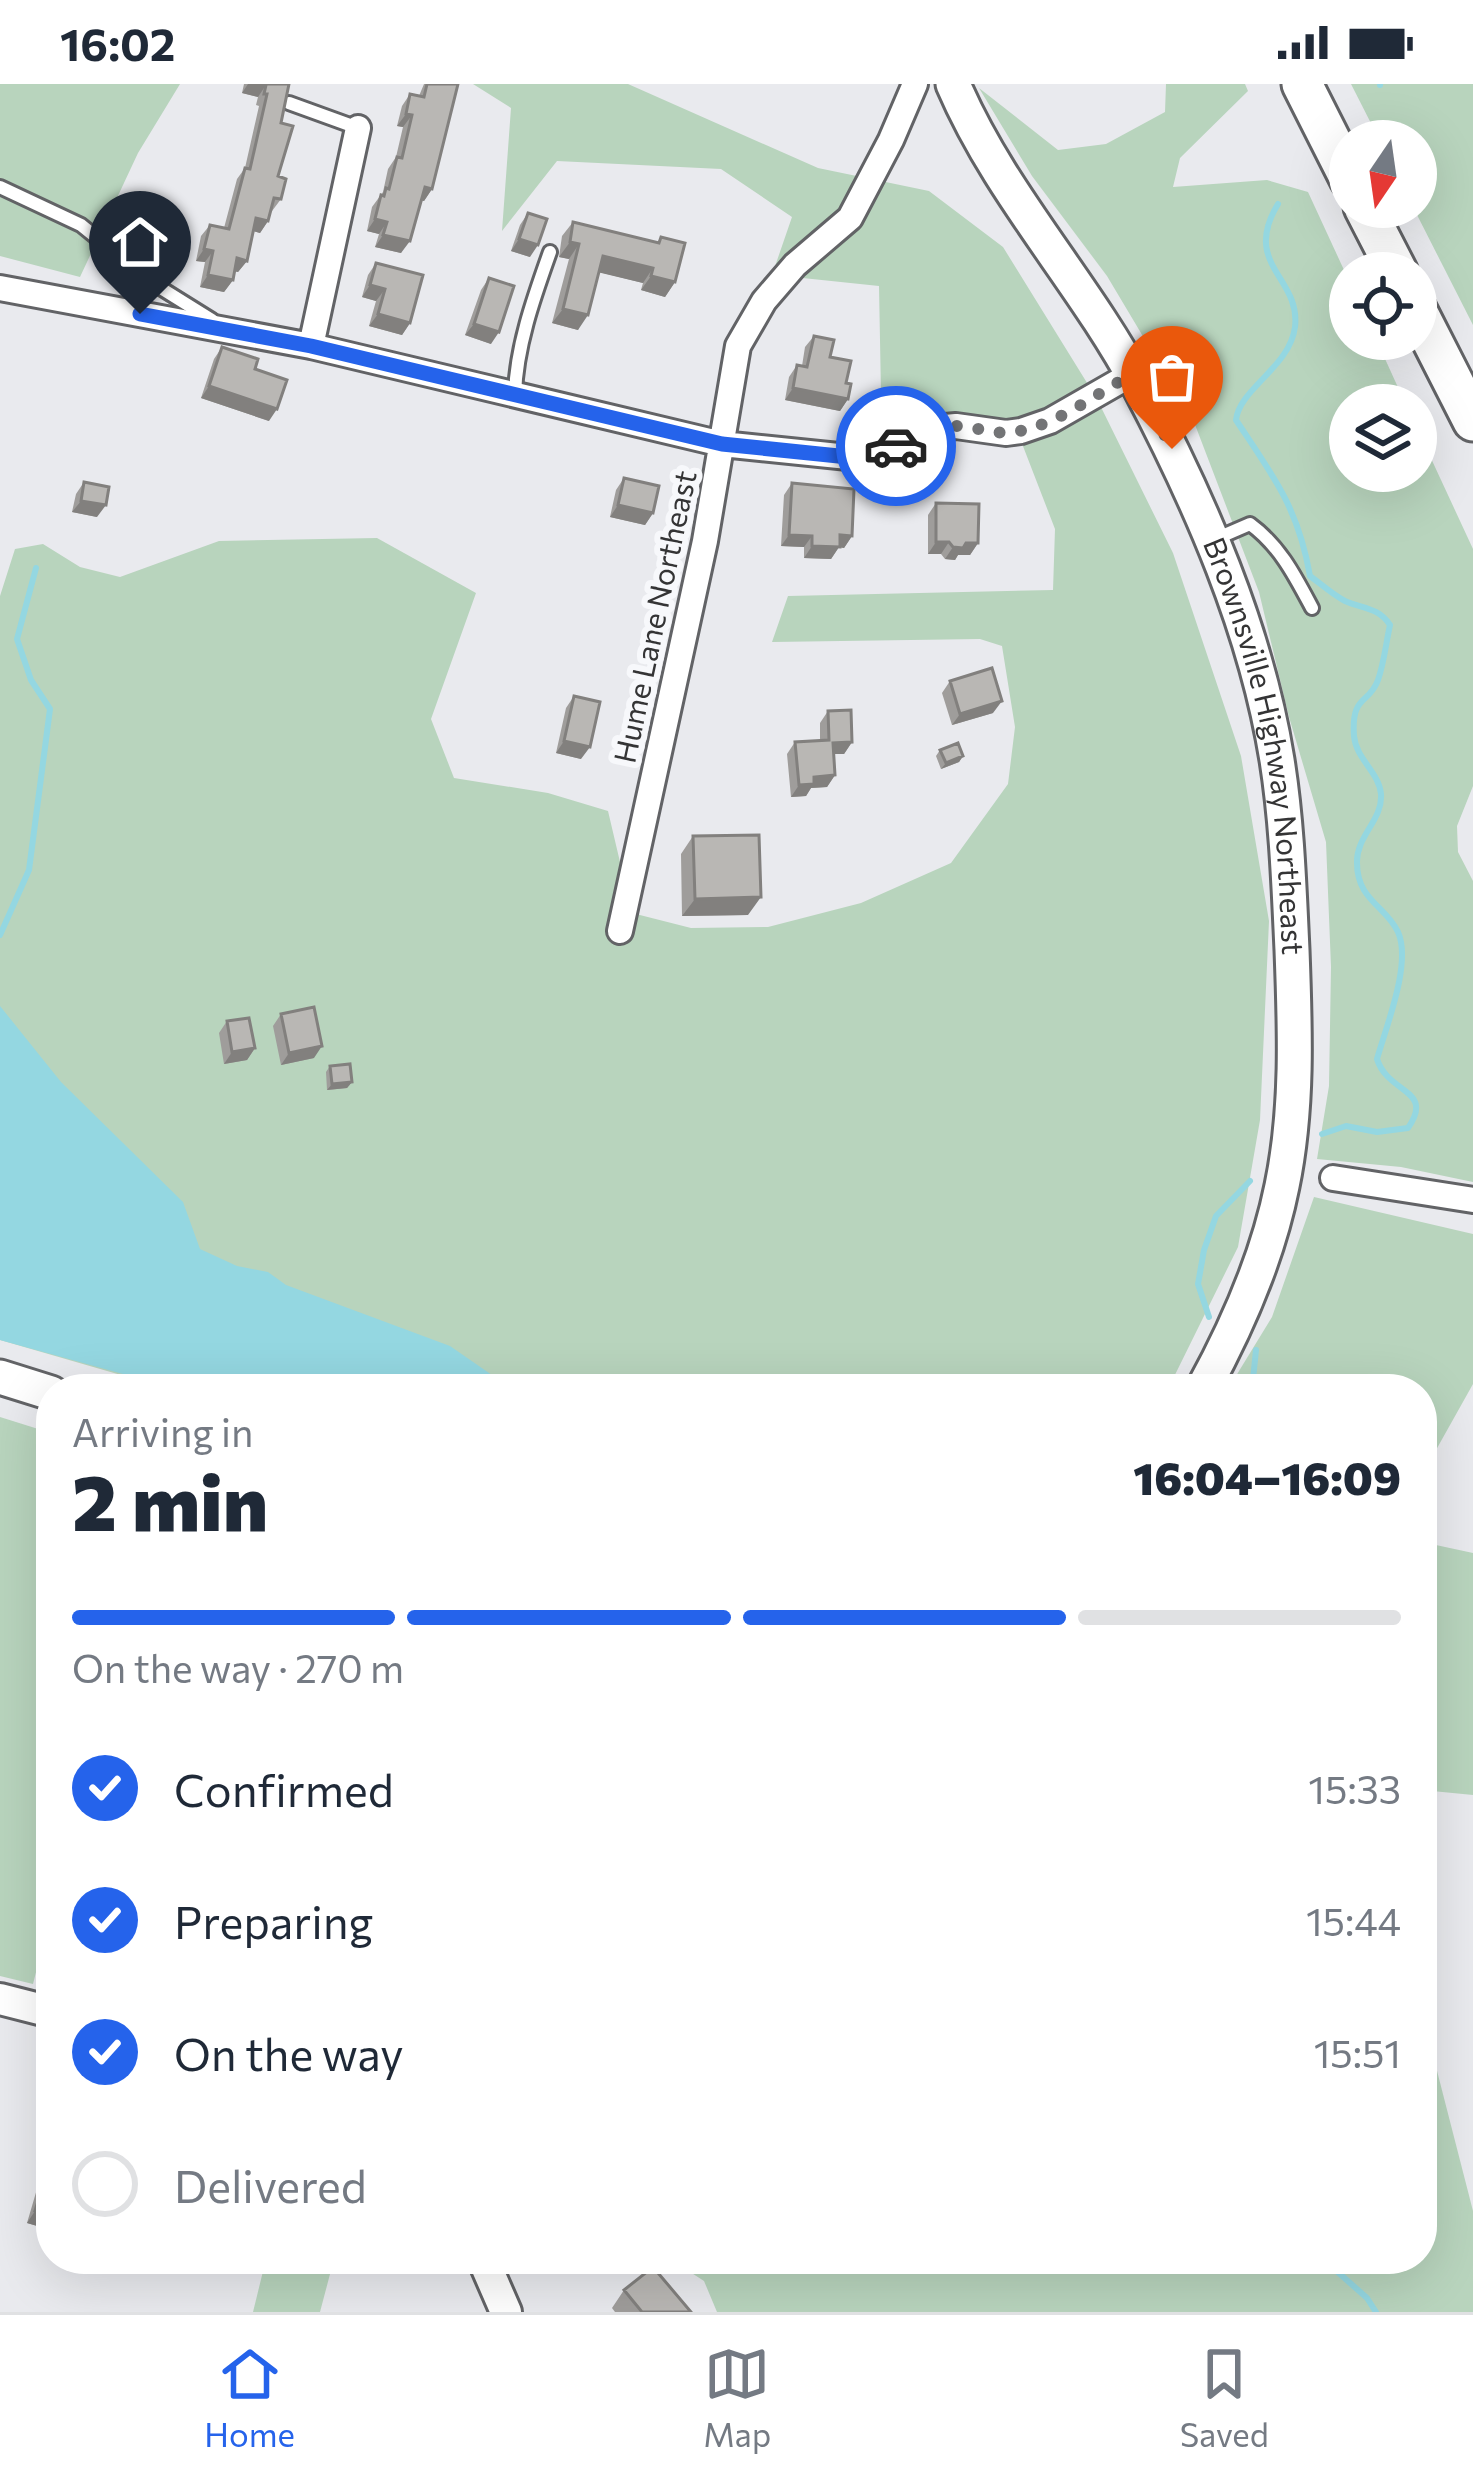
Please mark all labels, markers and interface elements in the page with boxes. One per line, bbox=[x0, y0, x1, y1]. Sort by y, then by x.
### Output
text: 16:02 bbox=[60, 15, 175, 70]
north arrow bbox=[1329, 120, 1437, 228]
map controls bbox=[1329, 120, 1437, 492]
pin bbox=[89, 191, 191, 314]
icon: home bbox=[107, 209, 173, 275]
button: locate bbox=[1329, 252, 1437, 360]
pin bbox=[1121, 326, 1223, 449]
icon: bag bbox=[1139, 344, 1205, 410]
button: layers bbox=[1329, 384, 1437, 492]
courier bbox=[836, 386, 956, 506]
icon: car bbox=[863, 413, 929, 479]
street label: Hume Lane Northeast bbox=[604, 467, 703, 766]
street label: Brownsville Highway Northeast bbox=[1197, 531, 1313, 956]
text: Arriving in bbox=[72, 1407, 253, 1455]
text: 16:04–16:09 bbox=[1133, 1449, 1401, 1504]
text: 2 min bbox=[72, 1452, 268, 1547]
text: On the way · 270 m bbox=[72, 1643, 404, 1691]
icon: check bbox=[72, 1755, 138, 1821]
text: Confirmed bbox=[174, 1761, 394, 1816]
text: 15:33 bbox=[1308, 1764, 1401, 1812]
icon: check bbox=[72, 1887, 138, 1953]
text: Preparing bbox=[174, 1893, 373, 1948]
text: 15:44 bbox=[1306, 1896, 1401, 1944]
icon: check bbox=[72, 2019, 138, 2085]
text: On the way bbox=[174, 2025, 404, 2080]
text: 15:51 bbox=[1314, 2028, 1401, 2076]
text: Delivered bbox=[174, 2157, 367, 2212]
tab: Home bbox=[204, 2341, 295, 2454]
tab: Map bbox=[703, 2341, 771, 2454]
tab: Saved bbox=[1180, 2341, 1269, 2454]

